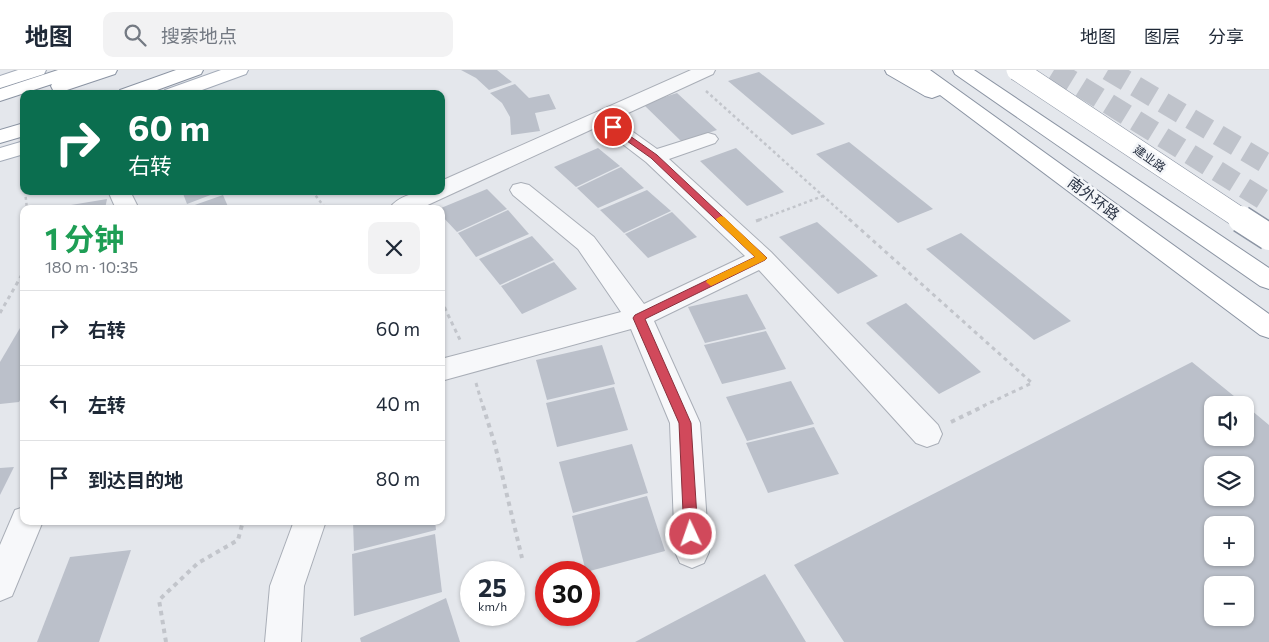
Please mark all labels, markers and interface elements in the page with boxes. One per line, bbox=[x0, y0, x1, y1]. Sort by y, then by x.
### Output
search box bbox=[103, 12, 453, 57]
text: 地图 bbox=[25, 21, 73, 50]
icon: search bbox=[121, 21, 149, 49]
text: 搜索地点 bbox=[161, 24, 237, 47]
text: 地图 bbox=[1080, 25, 1116, 47]
text: 图层 bbox=[1144, 25, 1180, 47]
text: 分享 bbox=[1208, 25, 1244, 47]
text: 60 m bbox=[128, 105, 210, 148]
pin bbox=[592, 106, 634, 148]
icon: right bbox=[45, 110, 110, 175]
icon: arrive bbox=[599, 113, 627, 141]
street label: 建业路 bbox=[1131, 142, 1169, 174]
text: 右转 bbox=[128, 152, 172, 179]
street label: 南外环路 bbox=[1065, 173, 1123, 223]
text: 1 分钟 bbox=[45, 219, 124, 256]
button: close bbox=[368, 222, 420, 274]
text: 180 m · 10:35 bbox=[45, 257, 138, 276]
icon: right bbox=[45, 314, 73, 342]
text: 60 m bbox=[376, 317, 420, 340]
text: 右转 bbox=[88, 318, 126, 341]
icon: left bbox=[45, 389, 73, 417]
text: 40 m bbox=[376, 392, 420, 415]
text: 左转 bbox=[88, 393, 126, 416]
map controls bbox=[1204, 396, 1254, 626]
button: sound bbox=[1204, 396, 1254, 446]
button: layers bbox=[1204, 456, 1254, 506]
icon: arrive bbox=[45, 464, 73, 492]
text: 80 m bbox=[376, 467, 420, 490]
text: 到达目的地 bbox=[88, 468, 183, 491]
position arrow bbox=[664, 507, 716, 559]
button: + bbox=[1204, 516, 1254, 566]
speed limit sign: 30 bbox=[535, 561, 600, 626]
text: 25 bbox=[478, 572, 507, 602]
button: − bbox=[1204, 576, 1254, 626]
text: km/h bbox=[478, 599, 507, 613]

